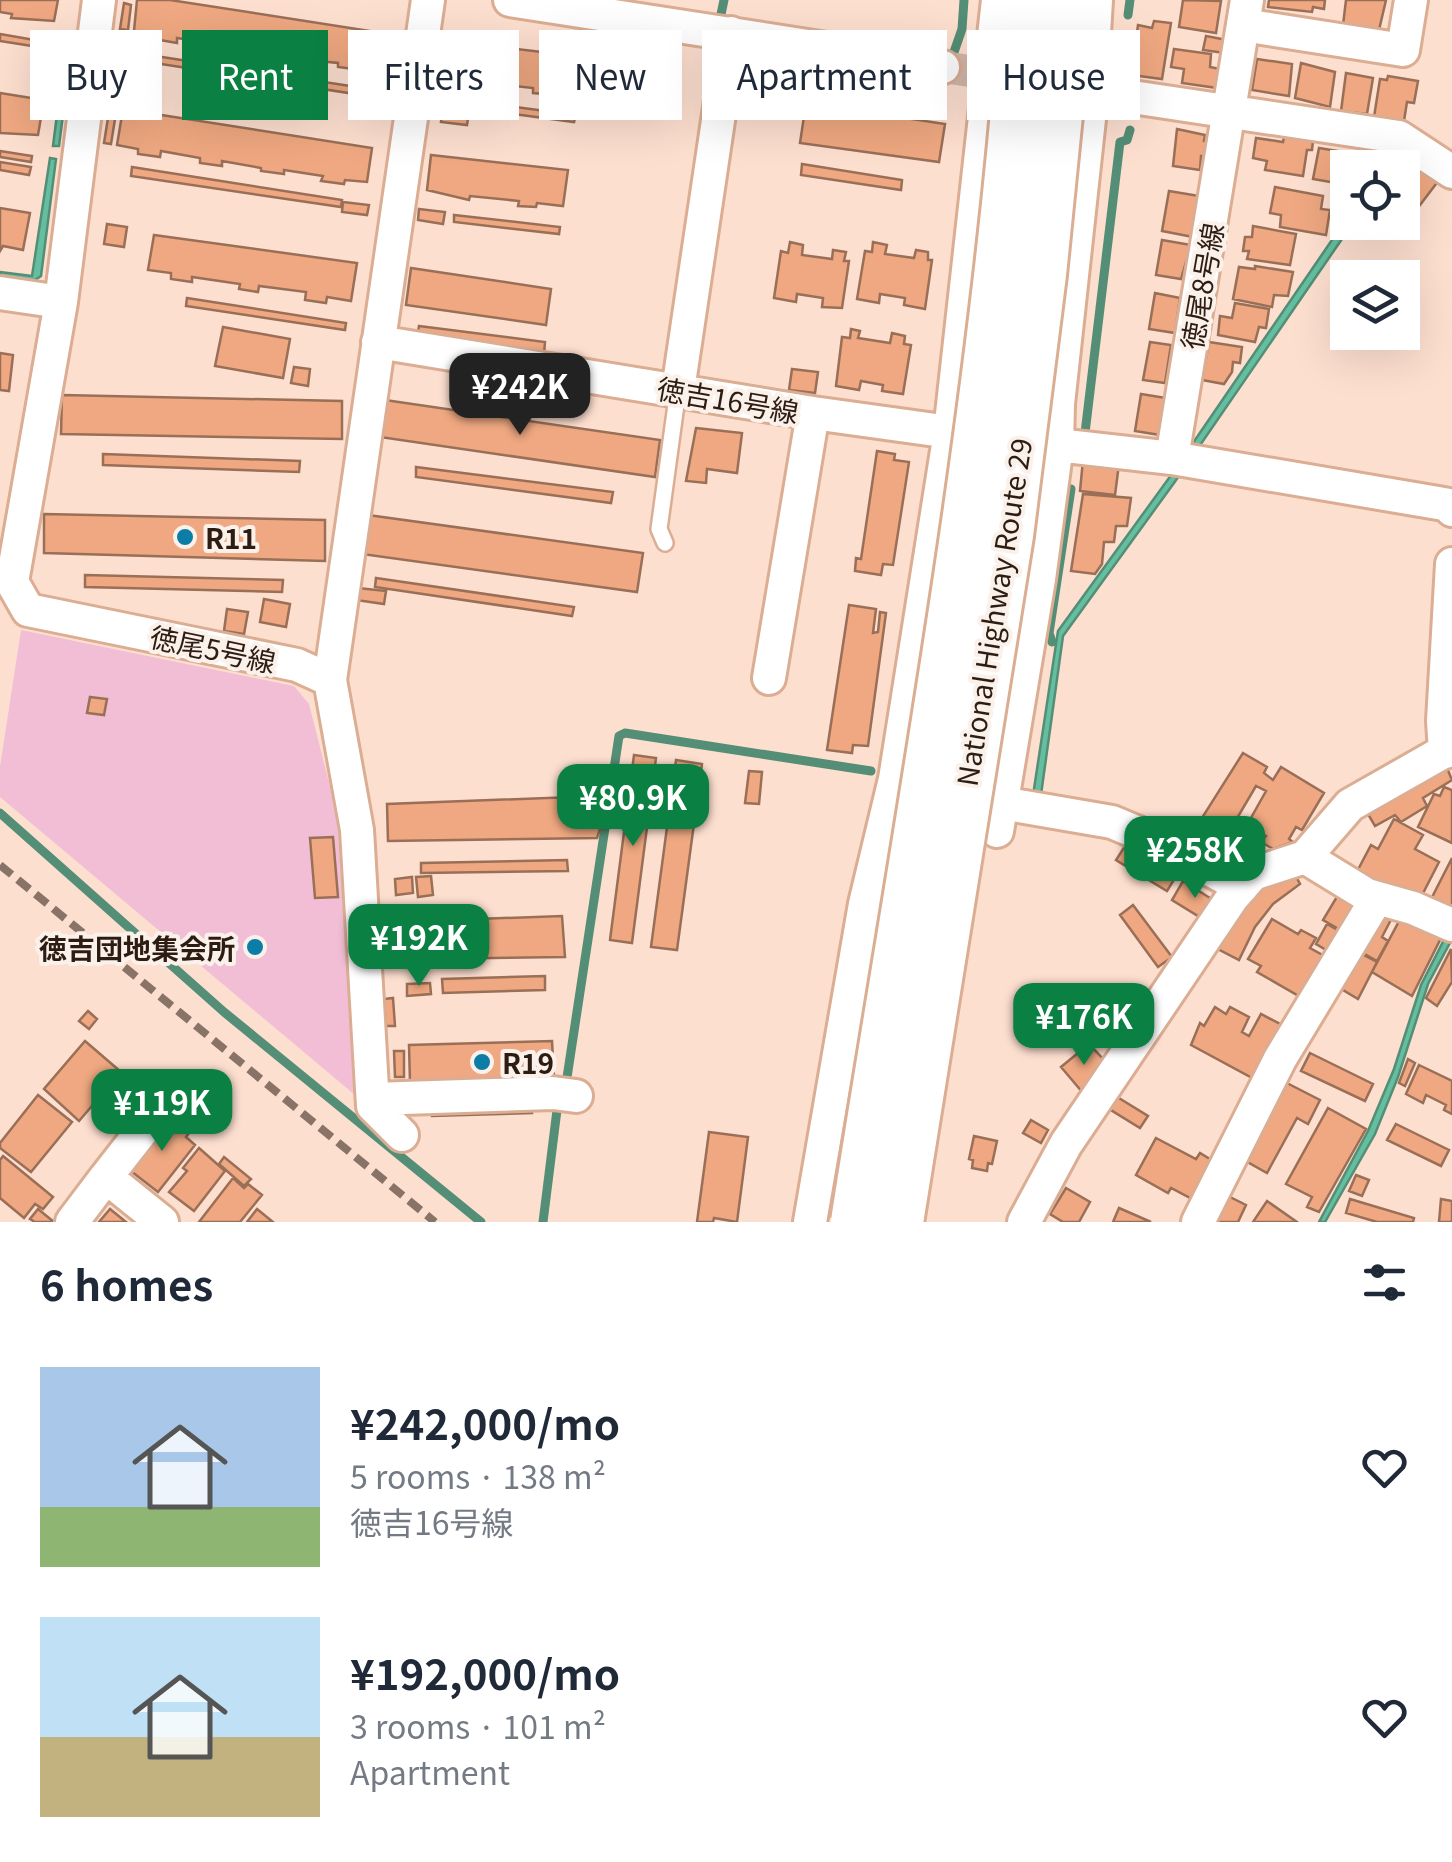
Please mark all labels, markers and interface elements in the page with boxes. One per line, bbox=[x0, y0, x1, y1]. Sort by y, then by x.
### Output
chip: Buy bbox=[30, 30, 162, 120]
chip: Rent bbox=[182, 30, 328, 120]
chip: Filters bbox=[348, 30, 519, 120]
chip: New bbox=[539, 30, 682, 120]
chip: Apartment bbox=[702, 30, 947, 120]
chip: House bbox=[967, 30, 1140, 120]
map controls bbox=[1330, 150, 1420, 350]
button: locate bbox=[1330, 150, 1420, 240]
street label: 徳尾8号線 bbox=[1170, 220, 1232, 352]
button: layers bbox=[1330, 260, 1420, 350]
pin: ¥242K bbox=[450, 353, 590, 438]
text: ¥242K bbox=[471, 362, 569, 408]
street label: 徳吉16号線 bbox=[654, 367, 802, 431]
street label: National Highway Route 29 bbox=[946, 435, 1040, 789]
place label: R11 bbox=[205, 517, 257, 557]
marker: R11 bbox=[174, 526, 196, 548]
street label: 徳尾5号線 bbox=[146, 615, 280, 681]
pin: ¥80.9K bbox=[552, 764, 714, 849]
text: ¥80.9K bbox=[579, 773, 687, 819]
pin: ¥258K bbox=[1125, 816, 1265, 901]
text: ¥258K bbox=[1146, 825, 1244, 871]
pin: ¥192K bbox=[349, 904, 489, 989]
text: ¥192K bbox=[370, 913, 468, 959]
place label: 徳吉団地集会所 bbox=[39, 927, 235, 967]
marker: 徳吉団地集会所 bbox=[244, 936, 266, 958]
pin: ¥176K bbox=[1014, 983, 1154, 1068]
text: ¥176K bbox=[1035, 992, 1133, 1038]
place label: R19 bbox=[502, 1042, 554, 1082]
marker: R19 bbox=[471, 1051, 493, 1073]
pin: ¥119K bbox=[92, 1069, 232, 1154]
text: ¥119K bbox=[113, 1078, 211, 1124]
text: 6 homes bbox=[40, 1252, 213, 1313]
icon: filters bbox=[1357, 1255, 1412, 1310]
text: ¥242,000/mo bbox=[350, 1391, 620, 1452]
icon: home bbox=[120, 1407, 240, 1527]
icon: heart bbox=[1357, 1440, 1412, 1495]
text: 5 rooms · 138 m² bbox=[350, 1452, 606, 1498]
text: 徳吉16号線 bbox=[350, 1498, 514, 1544]
text: ¥192,000/mo bbox=[350, 1641, 620, 1702]
icon: home bbox=[120, 1657, 240, 1777]
icon: heart bbox=[1357, 1690, 1412, 1745]
text: 3 rooms · 101 m² bbox=[350, 1702, 606, 1748]
text: Apartment bbox=[350, 1748, 510, 1794]

